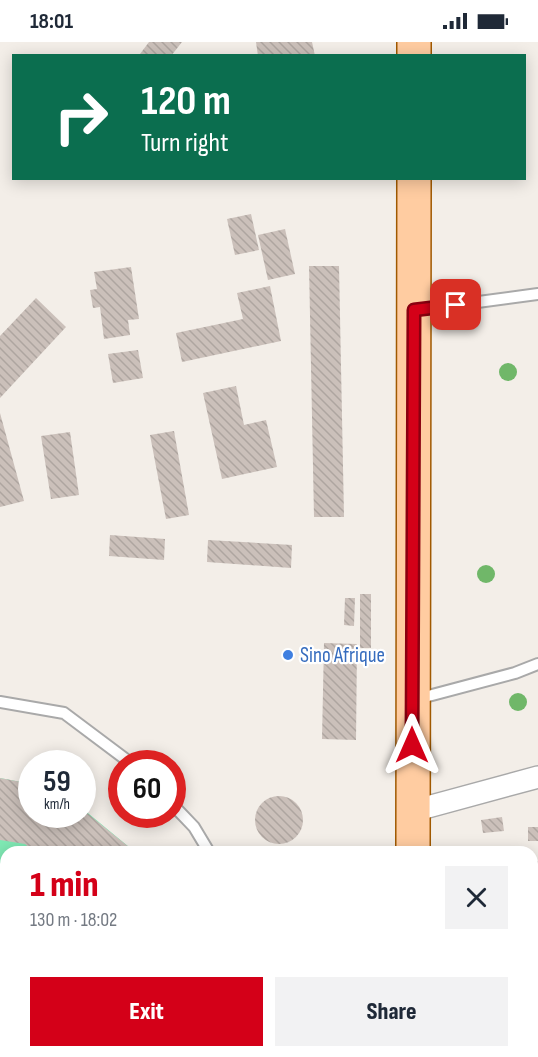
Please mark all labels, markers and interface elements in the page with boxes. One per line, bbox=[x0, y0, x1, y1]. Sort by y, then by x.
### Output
text: 18:01 bbox=[30, 8, 73, 35]
text: 120 m bbox=[141, 76, 231, 127]
icon: right bbox=[42, 78, 120, 156]
text: Turn right bbox=[141, 127, 228, 159]
pin bbox=[430, 279, 481, 330]
icon: arrive bbox=[439, 288, 472, 321]
place label: Sino Afrique bbox=[300, 643, 385, 668]
marker: Sino Afrique bbox=[281, 648, 295, 662]
position arrow bbox=[380, 713, 444, 777]
speed limit sign: 60 bbox=[108, 750, 186, 828]
text: 59 bbox=[43, 764, 71, 800]
text: km/h bbox=[44, 795, 70, 814]
text: 1 min bbox=[30, 864, 98, 907]
button: close bbox=[445, 866, 508, 929]
text: 130 m · 18:02 bbox=[30, 908, 117, 932]
button: Exit bbox=[30, 977, 263, 1046]
button: Share bbox=[275, 977, 508, 1046]

